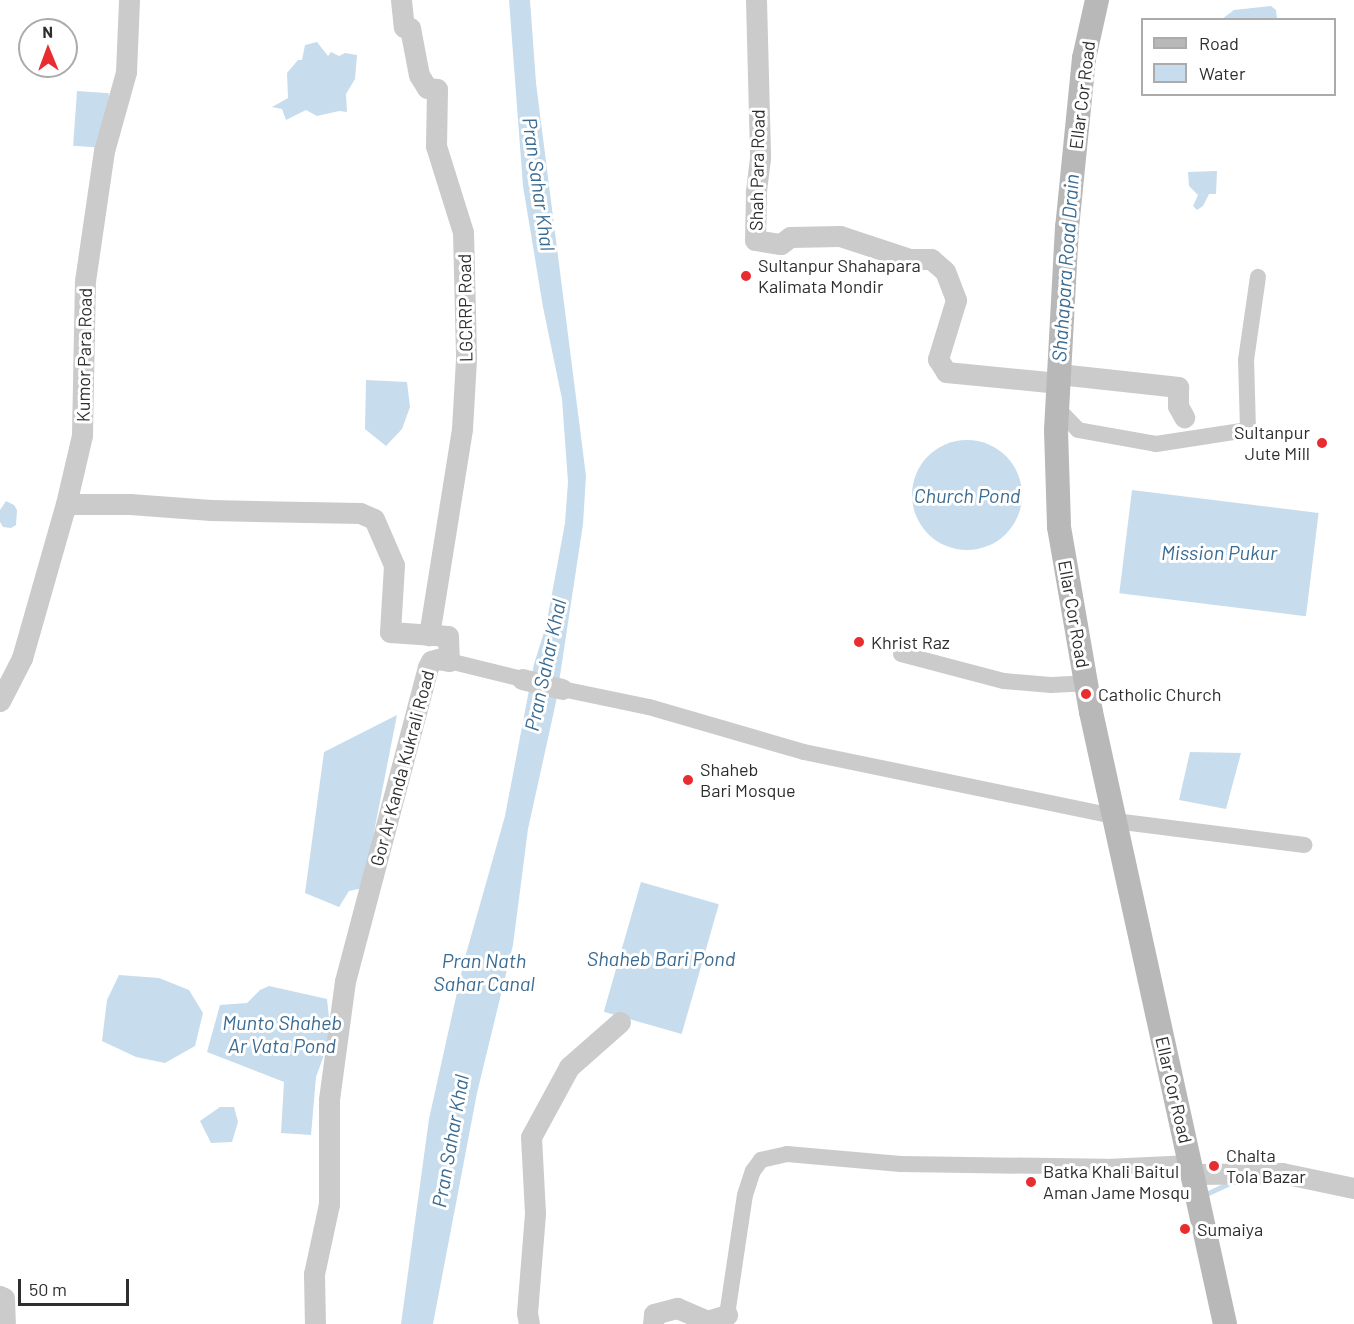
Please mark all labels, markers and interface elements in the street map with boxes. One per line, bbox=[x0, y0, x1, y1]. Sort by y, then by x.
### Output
north arrow bbox=[18, 18, 78, 78]
legend bbox=[1141, 18, 1336, 96]
text: N bbox=[42, 22, 53, 41]
text: Road bbox=[1199, 32, 1239, 54]
street label: Ellar Cor Road bbox=[1065, 39, 1099, 151]
text: Water bbox=[1199, 62, 1246, 84]
street label: Shah Para Road bbox=[745, 109, 769, 231]
water label: Pran Sahar Khal bbox=[518, 116, 560, 252]
water label: Shahapara Road Drain bbox=[1046, 173, 1084, 363]
street label: LGCRRP Road bbox=[453, 254, 477, 362]
place label: Sultanpur Shahapara Kalimata Mondir bbox=[758, 255, 921, 298]
marker: Sultanpur Shahapara Kalimata Mondir bbox=[739, 269, 753, 283]
street label: Kumor Para Road bbox=[72, 288, 96, 422]
place label: Sultanpur Jute Mill bbox=[1234, 422, 1310, 464]
marker: Sultanpur Jute Mill bbox=[1315, 436, 1329, 450]
water label: Church Pond bbox=[914, 483, 1020, 507]
water label: Mission Pukur bbox=[1161, 540, 1277, 564]
street label: Ellar Cor Road bbox=[1054, 558, 1094, 670]
water label: Pran Sahar Khal bbox=[519, 597, 571, 733]
place label: Khrist Raz bbox=[871, 631, 950, 653]
marker: Khrist Raz bbox=[852, 635, 866, 649]
street label: Gor Ar Kanda Kukrali Road bbox=[365, 668, 439, 868]
place label: Catholic Church bbox=[1098, 683, 1221, 705]
marker: Catholic Church bbox=[1079, 687, 1093, 701]
place label: Shaheb Bari Mosque bbox=[700, 759, 796, 802]
marker: Shaheb Bari Mosque bbox=[681, 773, 695, 787]
water label: Shaheb Bari Pond bbox=[587, 946, 735, 970]
water label: Pran Nath Sahar Canal bbox=[433, 948, 535, 995]
water label: Munto Shaheb Ar Vata Pond bbox=[222, 1010, 342, 1057]
street label: Ellar Cor Road bbox=[1151, 1034, 1197, 1146]
water label: Pran Sahar Khal bbox=[427, 1073, 473, 1209]
place label: Chalta Tola Bazar bbox=[1226, 1145, 1306, 1188]
marker: Chalta Tola Bazar bbox=[1207, 1159, 1221, 1173]
place label: Batka Khali Baitul Aman Jame Mosqu bbox=[1043, 1161, 1190, 1204]
marker: Batka Khali Baitul Aman Jame Mosqu bbox=[1024, 1175, 1038, 1189]
place label: Sumaiya bbox=[1197, 1218, 1263, 1240]
marker: Sumaiya bbox=[1178, 1222, 1192, 1236]
scale bar bbox=[21, 1267, 132, 1305]
text: 50 m bbox=[29, 1278, 67, 1300]

